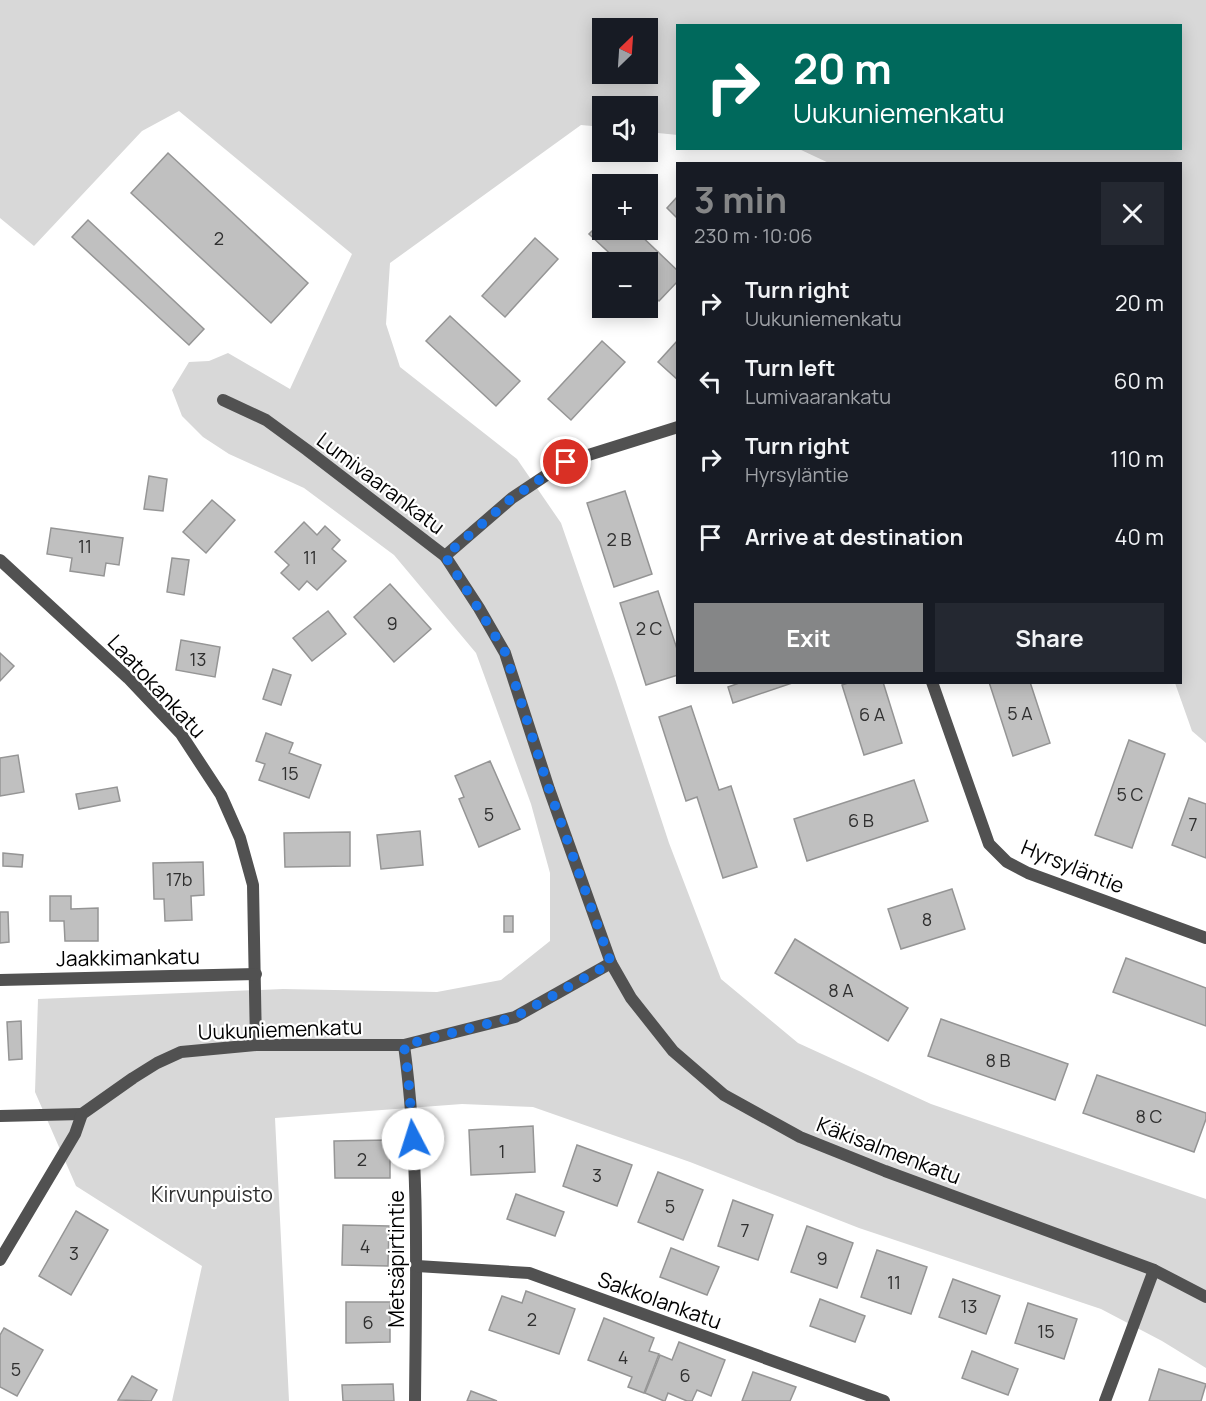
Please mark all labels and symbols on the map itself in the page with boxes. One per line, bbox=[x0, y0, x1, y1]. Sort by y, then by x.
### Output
north arrow bbox=[592, 18, 658, 84]
house number: 2 bbox=[214, 226, 224, 250]
street label: Lumivaarankatu bbox=[311, 426, 451, 540]
pin bbox=[540, 436, 591, 487]
house number: 2 B bbox=[607, 527, 631, 551]
house number: 11 bbox=[78, 534, 92, 558]
house number: 11 bbox=[303, 545, 317, 569]
house number: 9 bbox=[386, 611, 398, 635]
house number: 2 C bbox=[636, 616, 662, 640]
street label: Laatokankatu bbox=[102, 628, 212, 744]
house number: 13 bbox=[190, 647, 206, 671]
house number: 5 A bbox=[1007, 701, 1033, 725]
house number: 6 A bbox=[859, 702, 886, 726]
house number: 15 bbox=[281, 761, 299, 785]
house number: 5 C bbox=[1117, 782, 1144, 806]
house number: 5 bbox=[484, 802, 494, 826]
house number: 6 B bbox=[848, 808, 874, 832]
house number: 7 bbox=[1188, 812, 1198, 836]
street label: Hyrsyläntie bbox=[1017, 833, 1129, 899]
house number: 17b bbox=[166, 867, 192, 891]
house number: 8 bbox=[922, 907, 932, 931]
street label: Jaakkimankatu bbox=[56, 942, 200, 972]
house number: 8 A bbox=[828, 978, 854, 1002]
street label: Uukuniemenkatu bbox=[197, 1012, 363, 1046]
house number: 8 B bbox=[985, 1048, 1011, 1072]
house number: 8 C bbox=[1136, 1104, 1163, 1128]
position arrow bbox=[381, 1107, 445, 1171]
street label: Käkisalmenkatu bbox=[813, 1110, 965, 1190]
house number: 1 bbox=[498, 1139, 506, 1163]
house number: 2 bbox=[357, 1147, 367, 1171]
house number: 3 bbox=[592, 1163, 602, 1187]
park label: Kirvunpuisto bbox=[151, 1180, 273, 1208]
street label: Metsäpirtintie bbox=[382, 1190, 410, 1328]
house number: 5 bbox=[665, 1194, 675, 1218]
house number: 7 bbox=[740, 1218, 750, 1242]
house number: 4 bbox=[360, 1234, 370, 1258]
house number: 3 bbox=[69, 1241, 79, 1265]
house number: 9 bbox=[816, 1246, 828, 1270]
street label: Sakkolankatu bbox=[594, 1265, 726, 1335]
house number: 11 bbox=[887, 1270, 901, 1294]
house number: 13 bbox=[961, 1294, 977, 1318]
house number: 2 bbox=[527, 1307, 537, 1331]
house number: 6 bbox=[362, 1310, 374, 1334]
house number: 15 bbox=[1037, 1319, 1055, 1343]
house number: 4 bbox=[618, 1345, 628, 1369]
house number: 5 bbox=[11, 1357, 21, 1381]
house number: 6 bbox=[679, 1363, 691, 1387]

